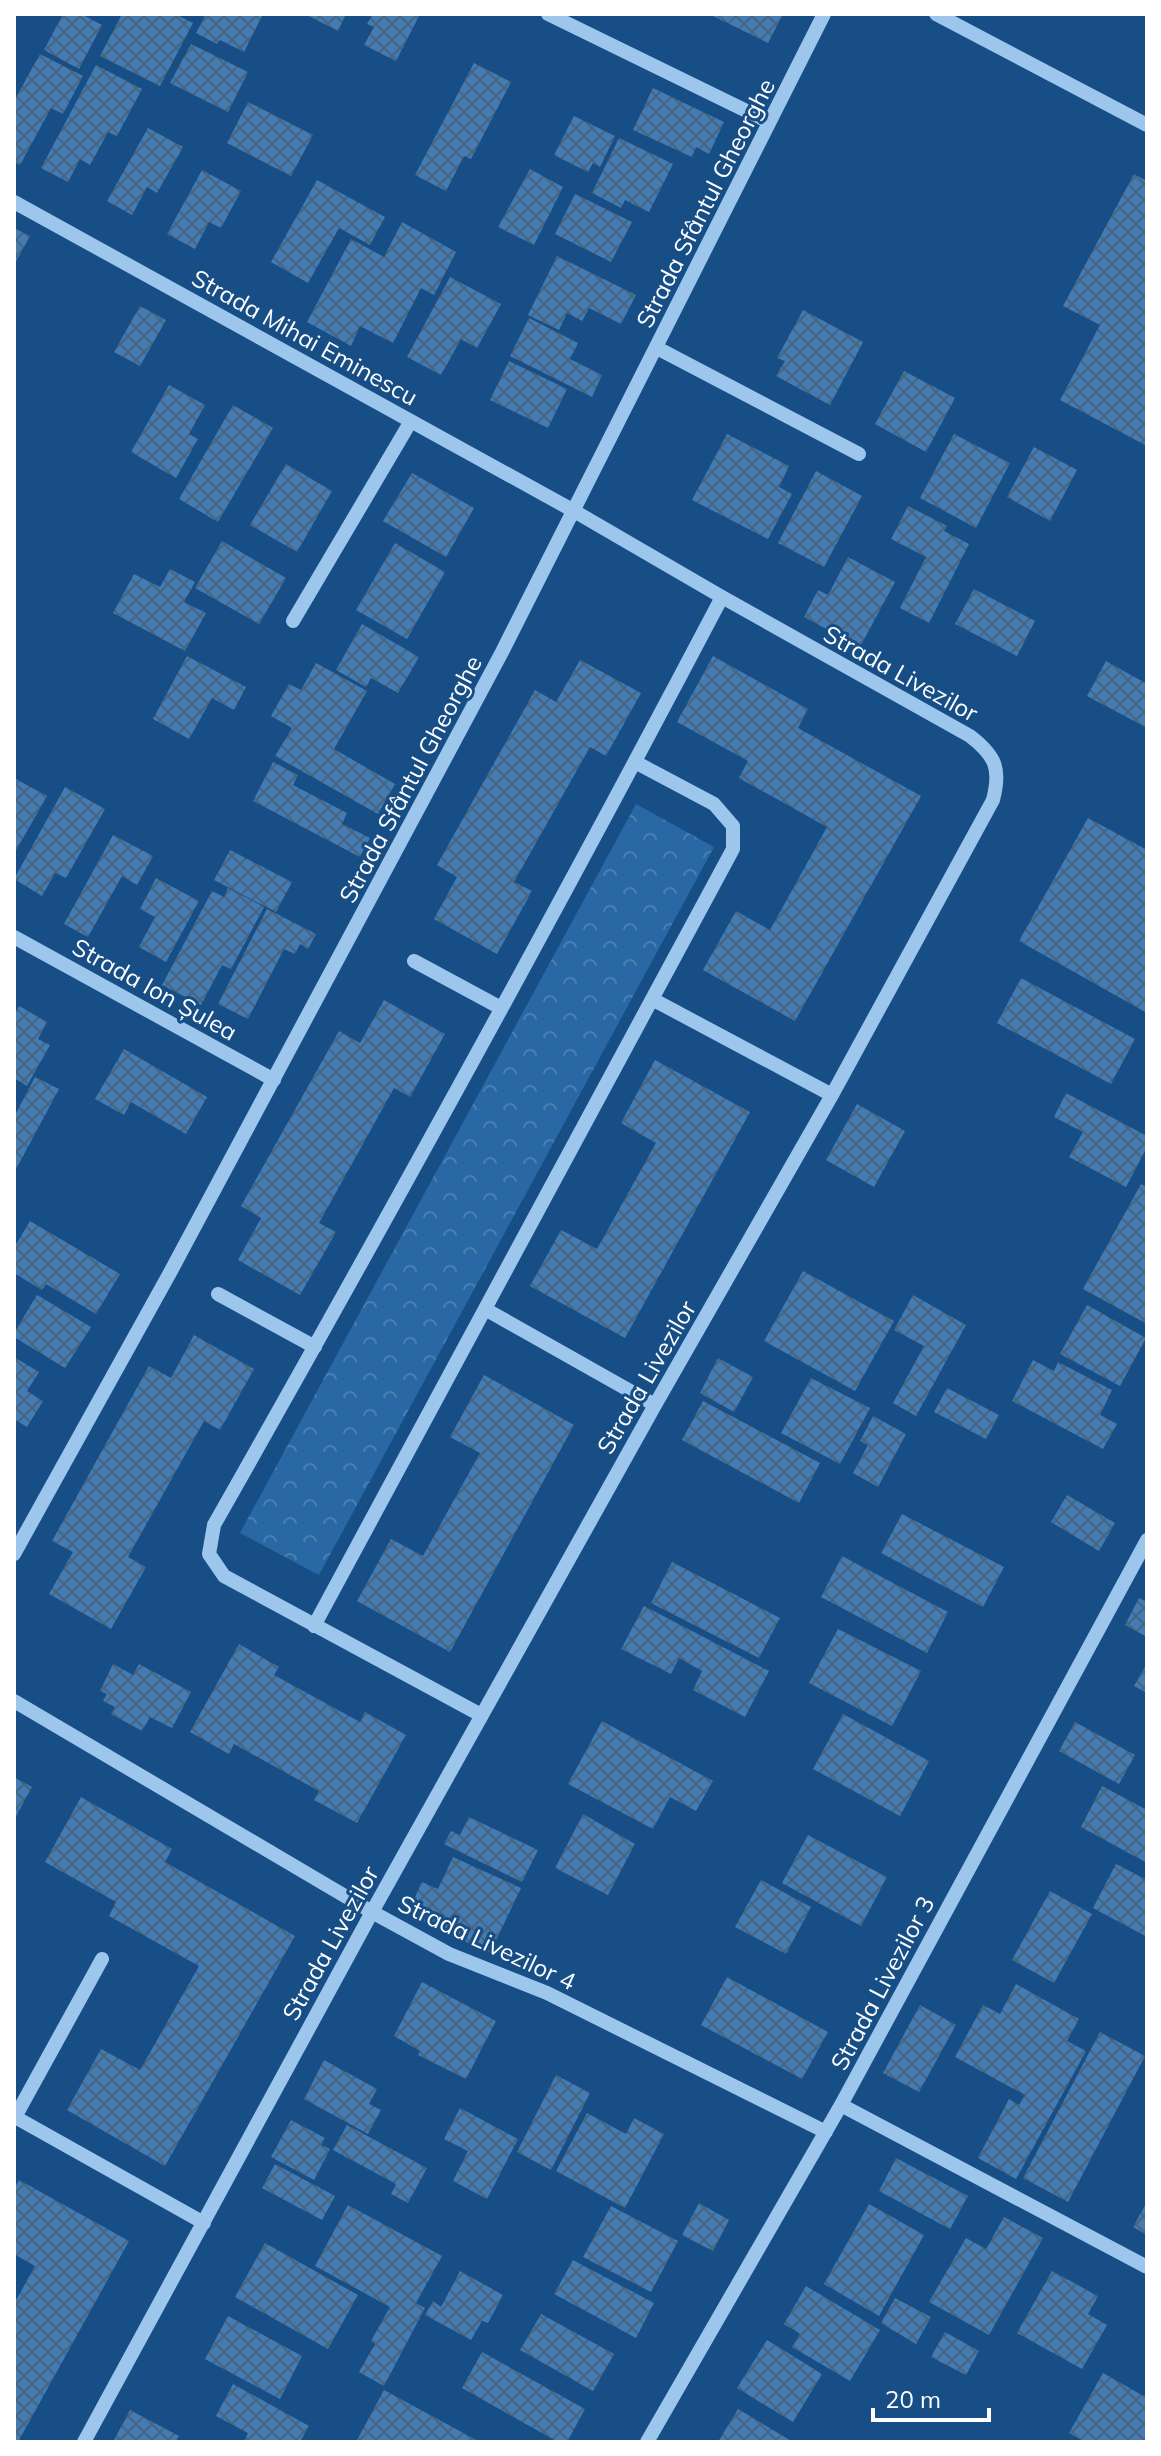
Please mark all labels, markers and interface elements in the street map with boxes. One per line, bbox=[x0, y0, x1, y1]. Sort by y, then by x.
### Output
street label: Strada Sfântul Gheorghe bbox=[629, 73, 781, 333]
street label: Strada Mihai Eminescu bbox=[187, 262, 423, 412]
street label: Strada Livezilor bbox=[818, 618, 984, 728]
street label: Strada Sfântul Gheorghe bbox=[332, 650, 488, 908]
street label: Strada Ion Șulea bbox=[67, 931, 243, 1047]
street label: Strada Livezilor bbox=[590, 1295, 702, 1459]
street label: Strada Livezilor bbox=[275, 1860, 385, 2026]
street label: Strada Livezilor 4 bbox=[393, 1888, 581, 1996]
street label: Strada Livezilor 3 bbox=[824, 1891, 940, 2075]
scale bar bbox=[873, 2372, 989, 2422]
text: 20 m bbox=[885, 2384, 941, 2414]

